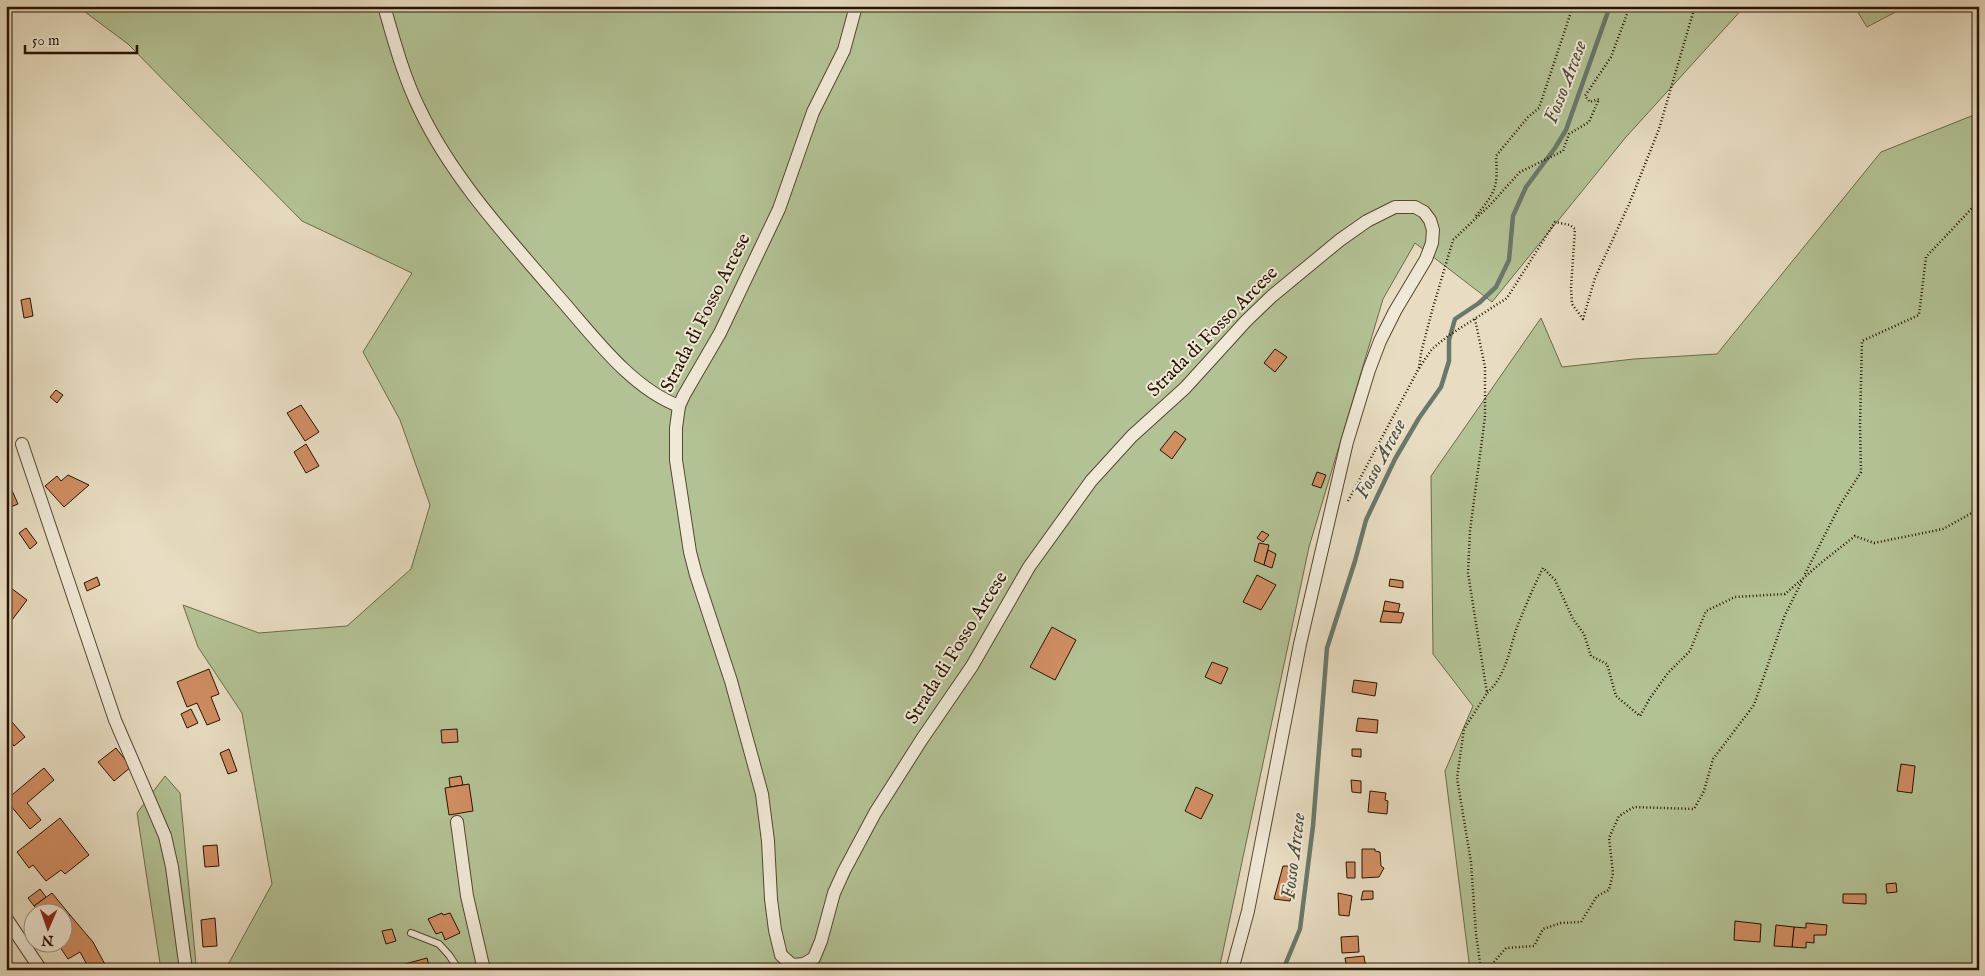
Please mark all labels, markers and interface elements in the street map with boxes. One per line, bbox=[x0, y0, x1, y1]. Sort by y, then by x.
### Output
scale bar bbox=[25, 22, 138, 54]
text: 50 m bbox=[32, 31, 60, 50]
water label: Fosso Arcese bbox=[1539, 37, 1593, 127]
street label: Strada di Fosso Arcese bbox=[656, 229, 757, 397]
street label: Strada di Fosso Arcese bbox=[1143, 261, 1284, 402]
water label: Fosso Arcese bbox=[1350, 415, 1413, 503]
street label: Strada di Fosso Arcese bbox=[900, 567, 1014, 729]
water label: Fosso Arcese bbox=[1276, 811, 1312, 901]
north arrow bbox=[22, 904, 72, 954]
text: N bbox=[41, 931, 55, 949]

